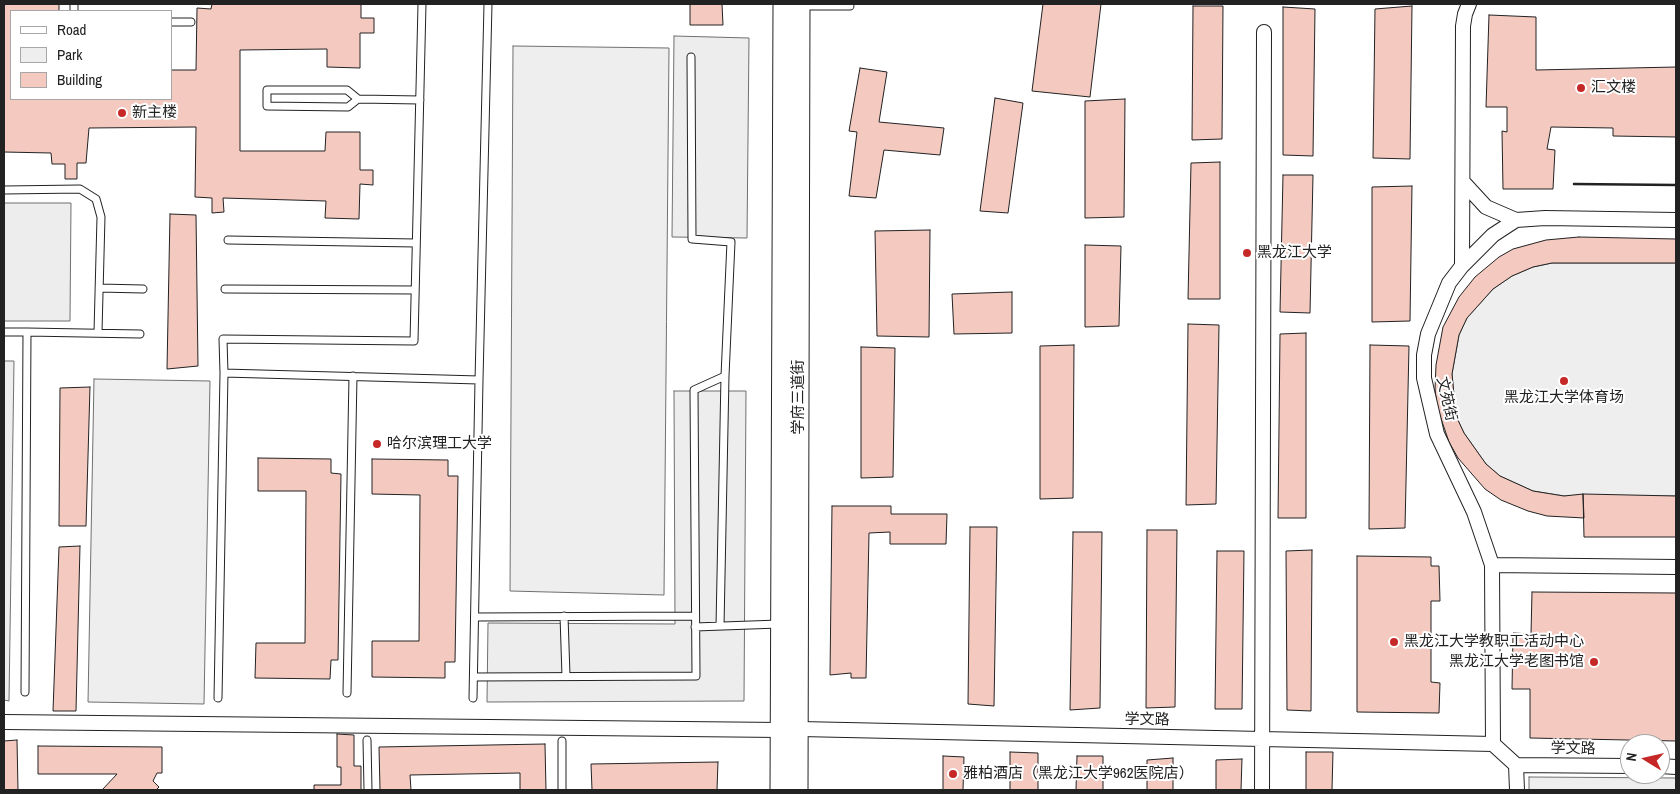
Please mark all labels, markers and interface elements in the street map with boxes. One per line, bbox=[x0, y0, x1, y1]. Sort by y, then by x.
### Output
legend bbox=[10, 10, 172, 100]
text: Road bbox=[57, 19, 86, 40]
text: Park bbox=[57, 44, 82, 65]
text: Building bbox=[57, 69, 102, 90]
place label: 汇文楼 bbox=[1591, 79, 1636, 97]
marker: 汇文楼 bbox=[1575, 82, 1587, 94]
place label: 新主楼 bbox=[132, 104, 177, 122]
marker: 新主楼 bbox=[116, 107, 128, 119]
place label: 黑龙江大学 bbox=[1257, 244, 1332, 262]
marker: 黑龙江大学 bbox=[1241, 247, 1253, 259]
street label: 学府三道街 bbox=[790, 360, 808, 434]
street label: 文苑街 bbox=[1432, 375, 1460, 423]
marker: 黑龙江大学体育场 bbox=[1558, 375, 1570, 387]
place label: 黑龙江大学体育场 bbox=[1504, 389, 1624, 407]
place label: 哈尔滨理工大学 bbox=[387, 435, 492, 453]
marker: 哈尔滨理工大学 bbox=[371, 438, 383, 450]
place label: 黑龙江大学教职工活动中心 bbox=[1404, 633, 1584, 651]
marker: 黑龙江大学教职工活动中心 bbox=[1388, 636, 1400, 648]
place label: 黑龙江大学老图书馆 bbox=[1449, 653, 1584, 671]
marker: 黑龙江大学老图书馆 bbox=[1588, 656, 1600, 668]
street label: 学文路 bbox=[1124, 711, 1170, 729]
north arrow bbox=[1620, 734, 1670, 784]
street label: 学文路 bbox=[1550, 740, 1596, 758]
text: N bbox=[1622, 751, 1641, 762]
place label: 雅柏酒店（黑龙江大学962医院店） bbox=[963, 765, 1194, 783]
marker: 雅柏酒店（黑龙江大学962医院店） bbox=[947, 768, 959, 780]

